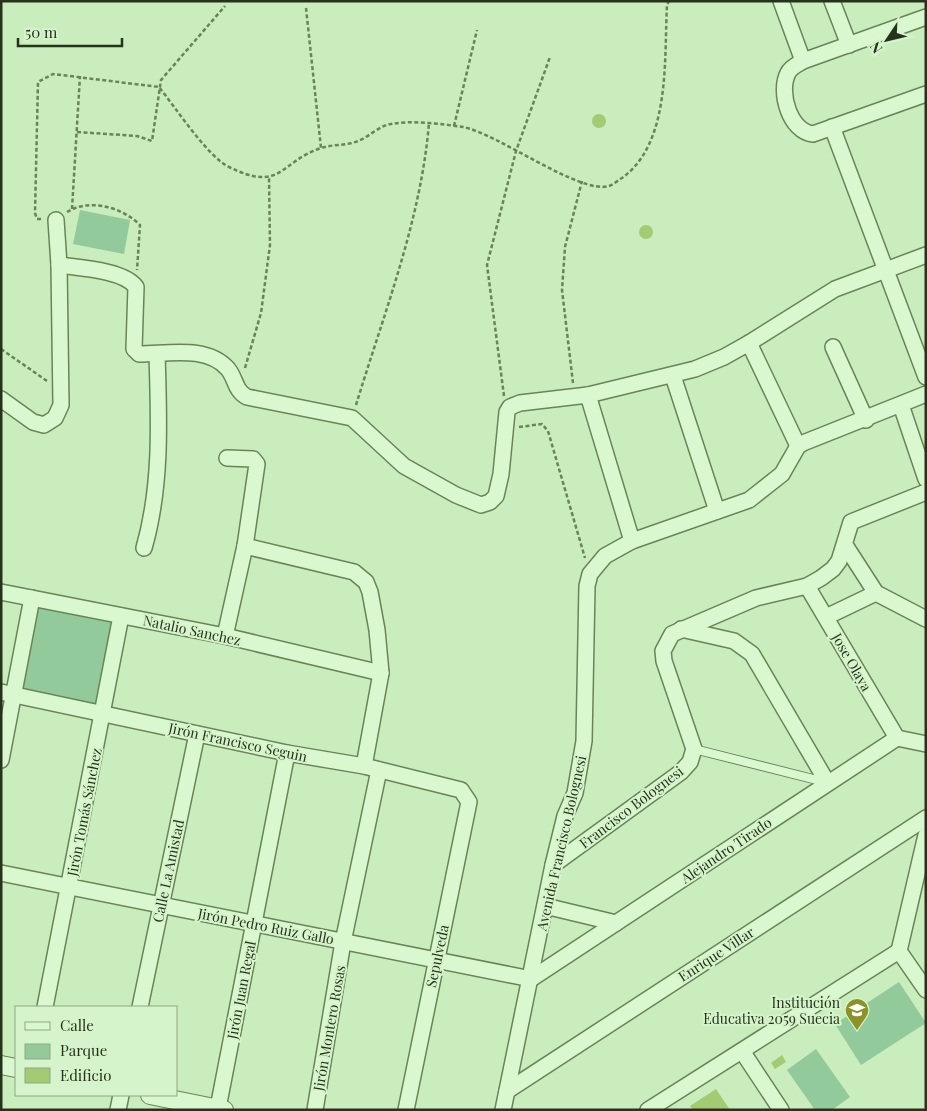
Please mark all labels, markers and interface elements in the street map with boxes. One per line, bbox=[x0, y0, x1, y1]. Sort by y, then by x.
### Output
scale bar bbox=[18, 15, 121, 47]
north arrow bbox=[862, 15, 912, 65]
text: 50 m bbox=[25, 22, 58, 42]
text: N bbox=[865, 38, 887, 57]
street label: Natalio Sanchez bbox=[141, 610, 243, 650]
street label: Jose Olaya bbox=[827, 629, 876, 694]
street label: Jirón Francisco Seguin bbox=[166, 718, 310, 766]
street label: Jirón Tomás Sánchez bbox=[62, 746, 106, 879]
street label: Avenida Francisco Bolognesi bbox=[531, 754, 590, 933]
street label: Francisco Bolognesi bbox=[575, 762, 687, 852]
street label: Alejandro Tirado bbox=[676, 812, 775, 888]
street label: Calle La Amistad bbox=[148, 818, 188, 924]
street label: Jirón Pedro Ruiz Gallo bbox=[195, 903, 336, 949]
street label: Enrique Villar bbox=[674, 922, 758, 986]
street label: Sepulveda bbox=[421, 923, 453, 989]
street label: Jirón Juan Regal bbox=[222, 939, 260, 1042]
street label: Jirón Montero Rosas bbox=[308, 964, 349, 1093]
place label: Institución Educativa 2059 Suecia bbox=[703, 993, 841, 1028]
school or university icon: Institución Educativa 2059 Suecia bbox=[844, 997, 870, 1031]
legend bbox=[15, 1006, 178, 1096]
text: Calle bbox=[60, 1015, 94, 1035]
text: Parque bbox=[60, 1040, 107, 1060]
text: Edificio bbox=[60, 1065, 111, 1085]

